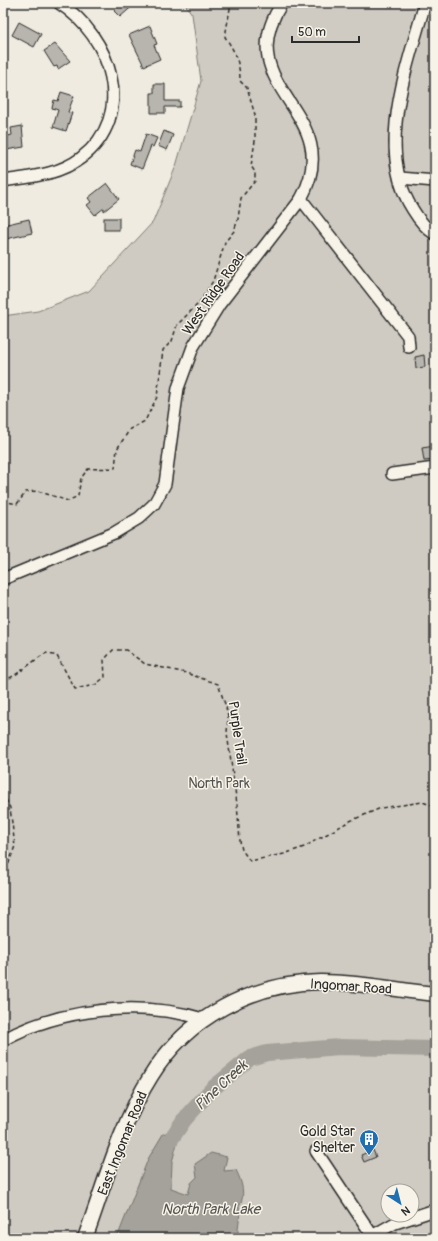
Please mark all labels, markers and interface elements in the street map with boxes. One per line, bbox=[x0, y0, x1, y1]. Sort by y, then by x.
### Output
scale bar bbox=[292, 18, 359, 44]
text: 50 m bbox=[298, 25, 326, 40]
street label: West Ridge Road bbox=[179, 249, 248, 338]
street label: Purple Trail bbox=[225, 700, 250, 766]
park label: North Park bbox=[188, 775, 250, 792]
street label: Ingomar Road bbox=[309, 975, 393, 998]
water label: Pine Creek bbox=[191, 1055, 253, 1115]
street label: East Ingomar Road bbox=[94, 1089, 151, 1198]
place label: Gold Star Shelter bbox=[300, 1123, 355, 1156]
building icon: Gold Star Shelter bbox=[358, 1128, 380, 1156]
north arrow bbox=[380, 1183, 420, 1223]
water label: North Park Lake bbox=[162, 1200, 262, 1219]
text: N bbox=[398, 1203, 412, 1218]

